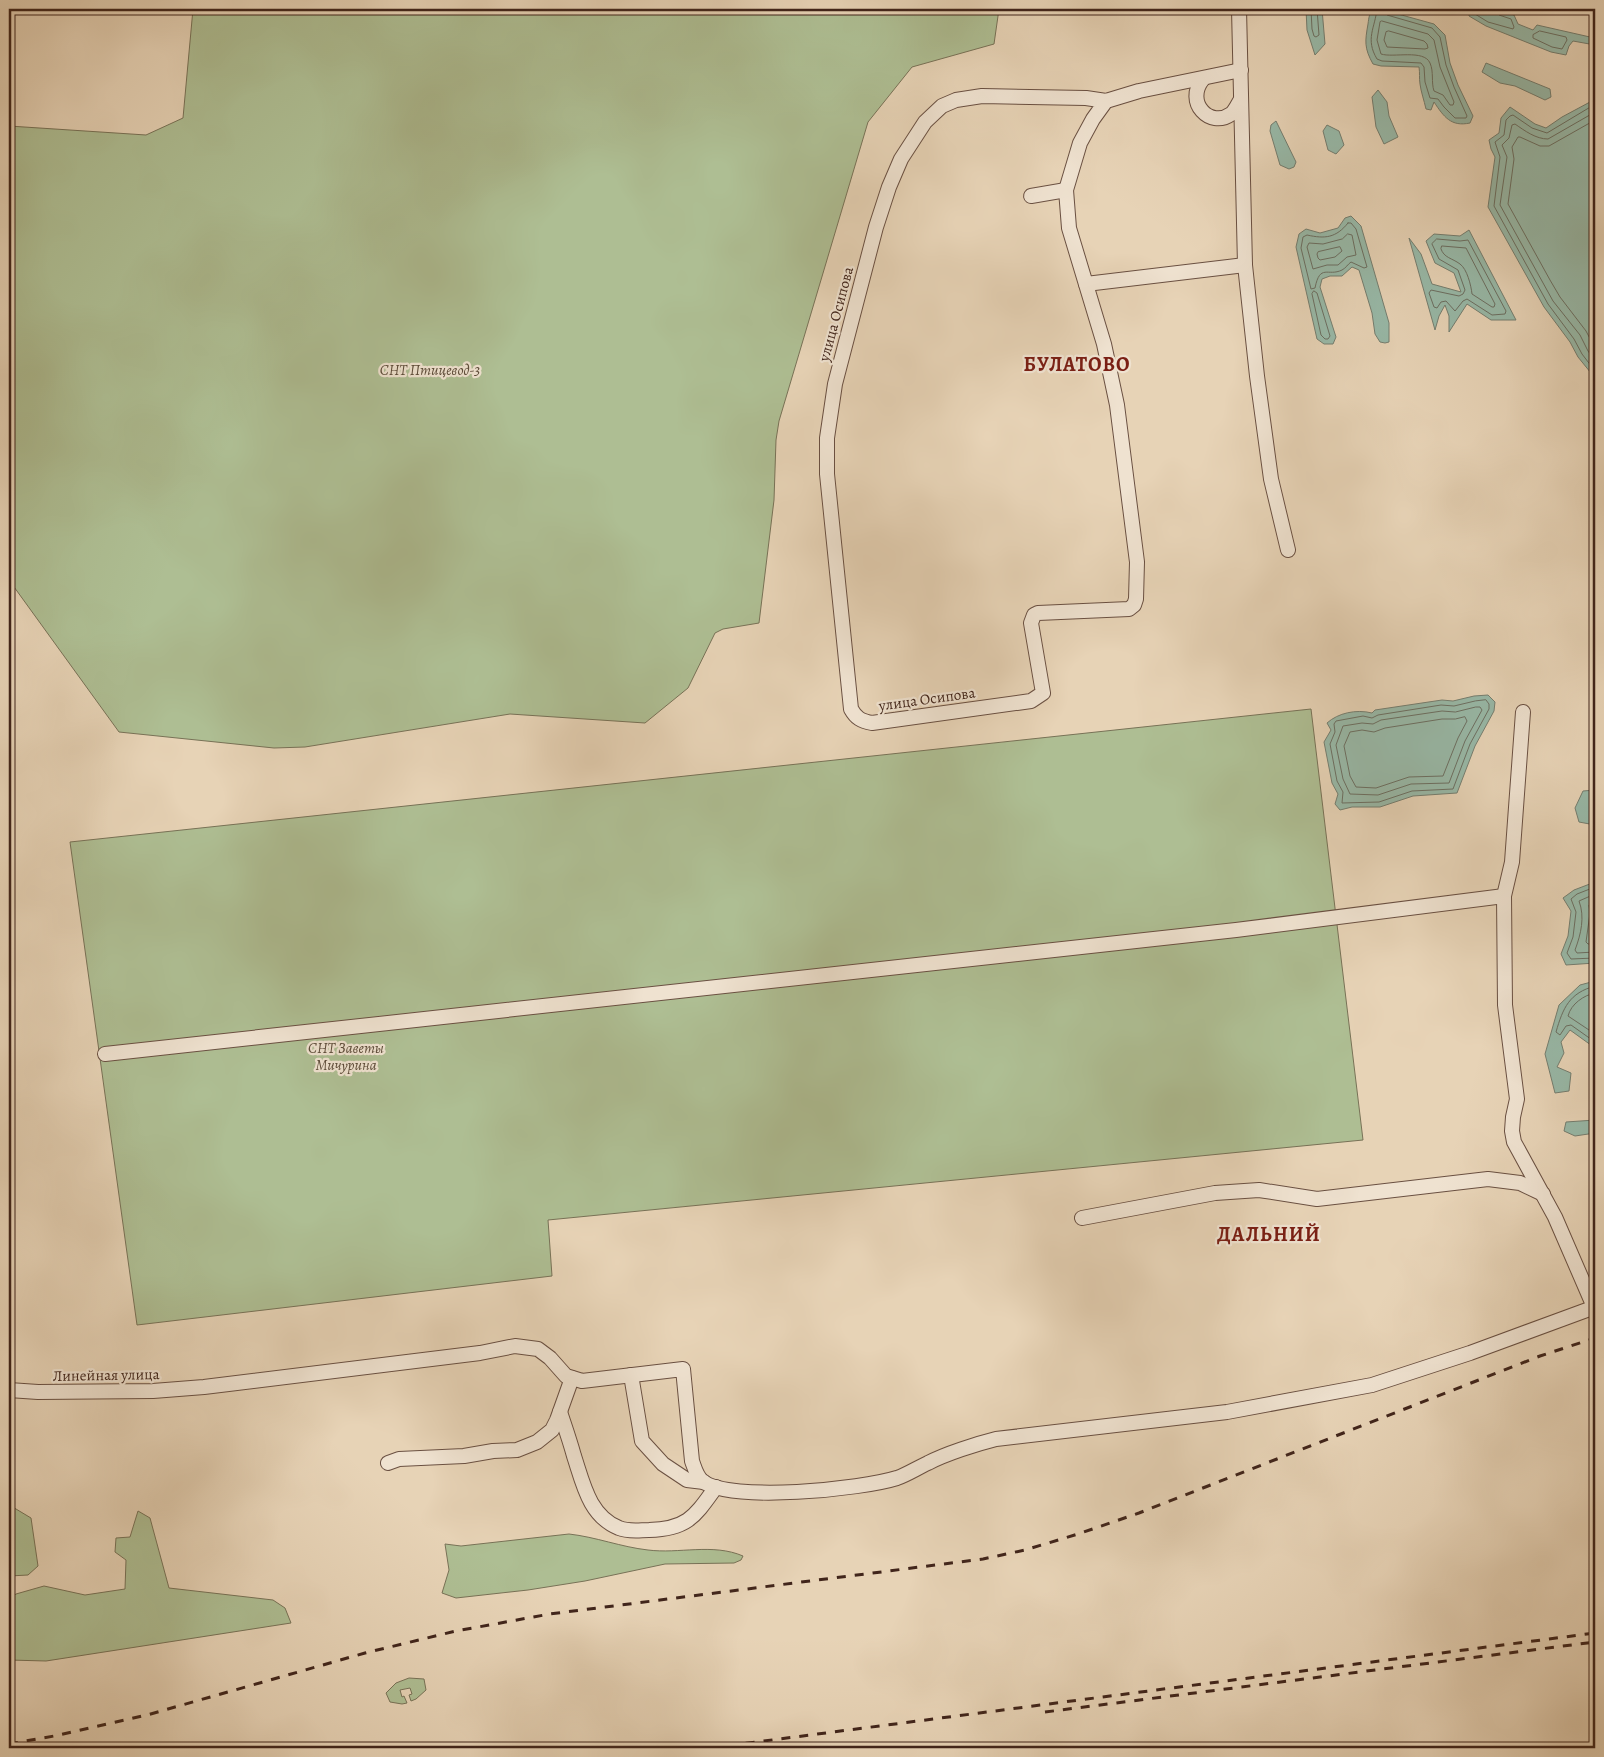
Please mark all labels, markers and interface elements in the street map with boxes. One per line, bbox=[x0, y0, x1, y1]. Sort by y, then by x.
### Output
street label: улица Осипова bbox=[814, 264, 858, 364]
district label: БУЛАТОВО bbox=[1023, 351, 1131, 378]
park label: СНТ Птицевод-3 bbox=[380, 360, 480, 380]
street label: улица Осипова bbox=[877, 682, 977, 716]
park label: СНТ Заветы Мичурина bbox=[308, 1038, 384, 1075]
district label: ДАЛЬНИЙ bbox=[1217, 1221, 1321, 1248]
street label: Линейная улица bbox=[52, 1364, 160, 1386]

